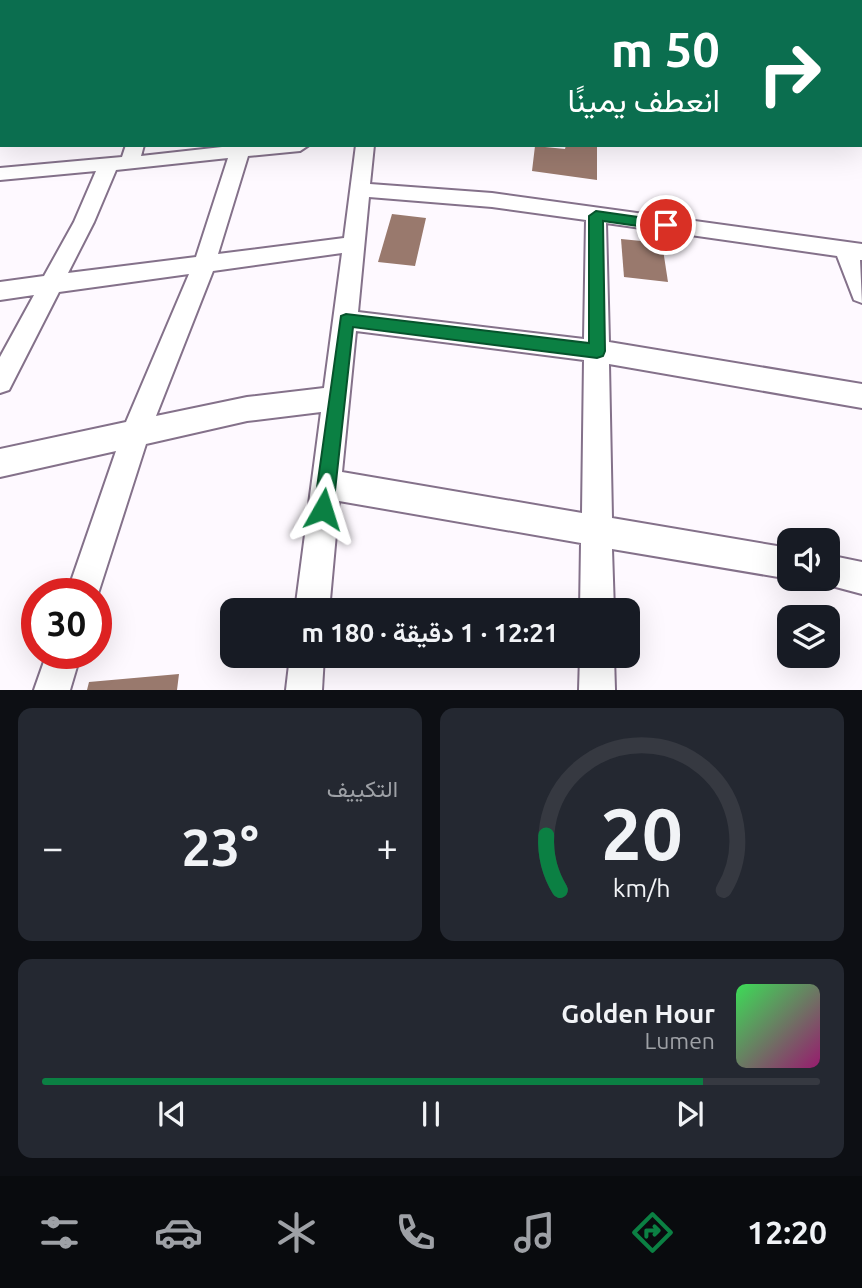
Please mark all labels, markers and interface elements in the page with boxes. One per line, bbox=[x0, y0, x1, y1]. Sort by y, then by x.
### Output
text: 50 m bbox=[611, 21, 720, 76]
icon: right bbox=[744, 28, 835, 119]
text: انعطف يمينًا bbox=[567, 82, 720, 118]
pin bbox=[636, 195, 696, 255]
icon: arrive bbox=[647, 206, 685, 244]
position arrow bbox=[286, 472, 360, 546]
map controls bbox=[777, 528, 840, 668]
button: sound bbox=[777, 528, 840, 591]
speed limit sign: 30 bbox=[21, 578, 112, 669]
button: layers bbox=[777, 605, 840, 668]
text: 12:21 · 1 دقيقة · 180 m bbox=[302, 618, 558, 647]
text: التكييف bbox=[327, 776, 398, 801]
text: 20 bbox=[601, 793, 683, 875]
text: 23° bbox=[181, 818, 259, 876]
text: − bbox=[42, 826, 63, 868]
text: + bbox=[377, 826, 398, 868]
text: km/h bbox=[613, 874, 671, 902]
text: Golden Hour bbox=[561, 999, 715, 1028]
text: Lumen bbox=[644, 1028, 715, 1053]
icon: previous bbox=[153, 1095, 191, 1133]
icon: pause bbox=[412, 1095, 450, 1133]
icon: next bbox=[671, 1095, 709, 1133]
icon: filters bbox=[35, 1208, 84, 1257]
icon: car bbox=[154, 1208, 203, 1257]
icon: climate bbox=[272, 1208, 321, 1257]
icon: phone bbox=[391, 1208, 440, 1257]
icon: music bbox=[510, 1208, 559, 1257]
icon: directions bbox=[628, 1208, 677, 1257]
text: 12:20 bbox=[747, 1214, 827, 1250]

